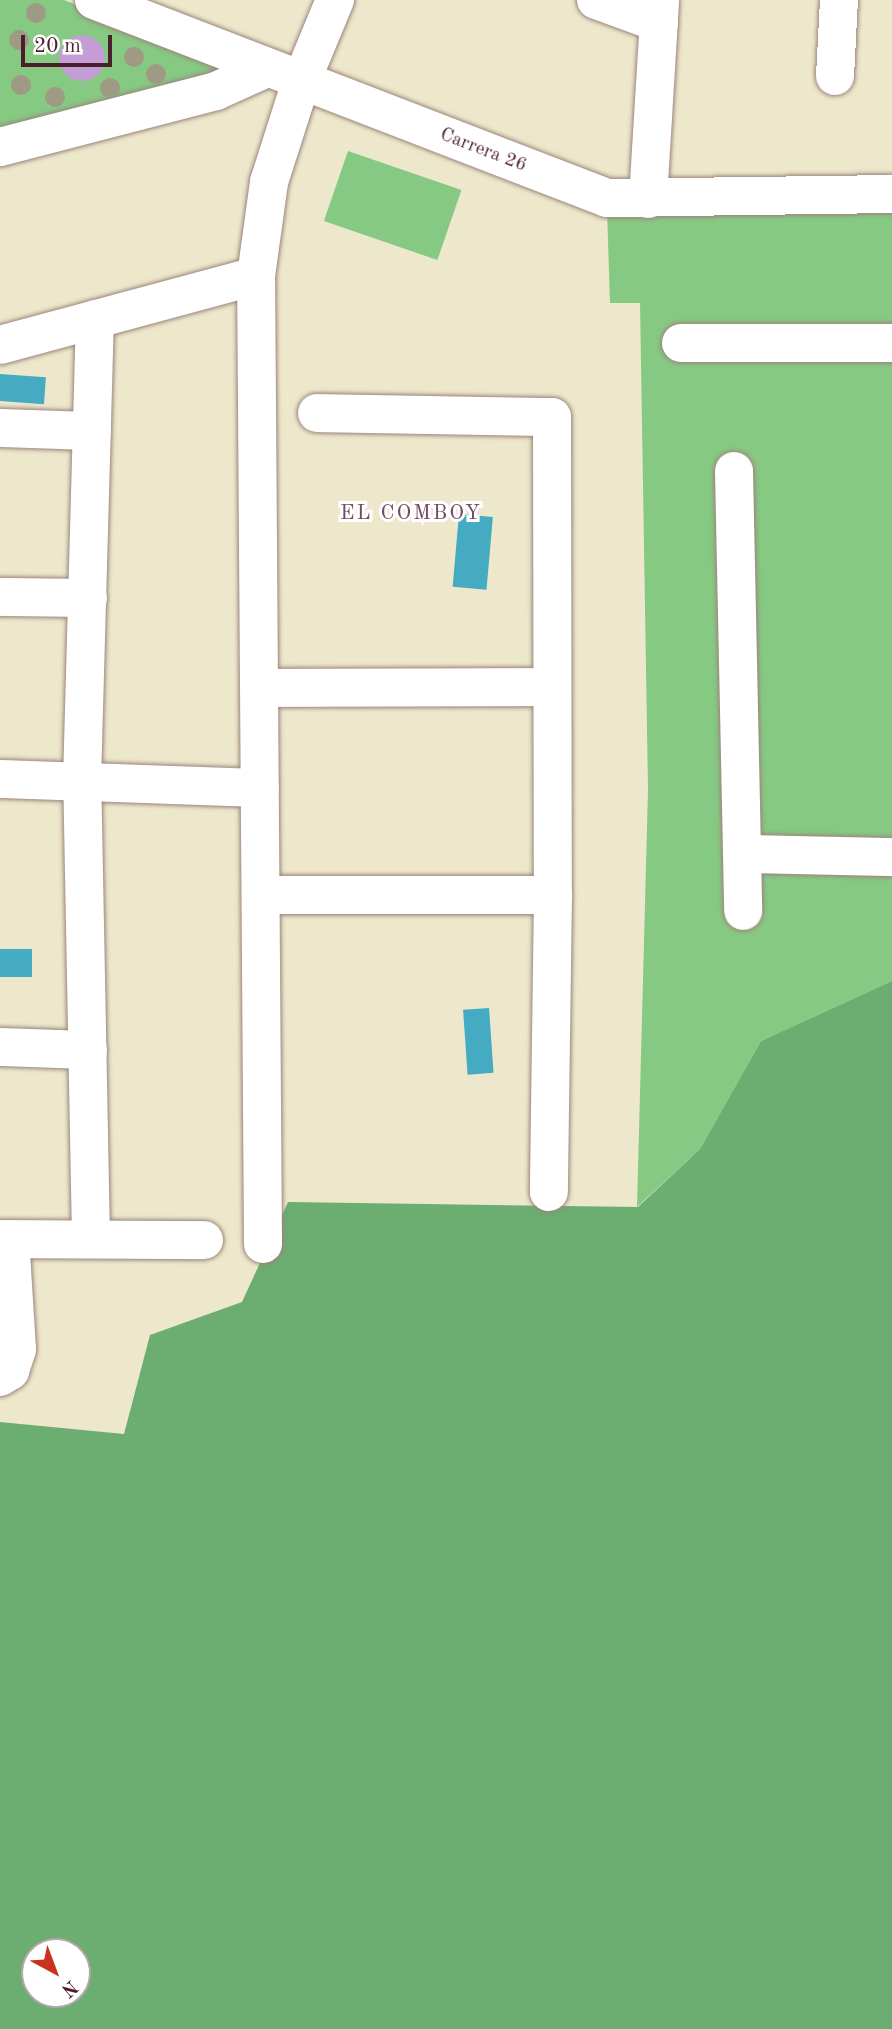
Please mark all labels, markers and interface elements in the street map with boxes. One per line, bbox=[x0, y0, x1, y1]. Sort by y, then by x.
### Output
scale bar bbox=[24, 21, 116, 65]
text: 20 m bbox=[34, 36, 81, 57]
street label: Carrera 26 bbox=[436, 124, 530, 178]
district label: EL COMBOY bbox=[341, 501, 481, 527]
north arrow bbox=[21, 1938, 91, 2008]
text: N bbox=[57, 1976, 81, 2000]

